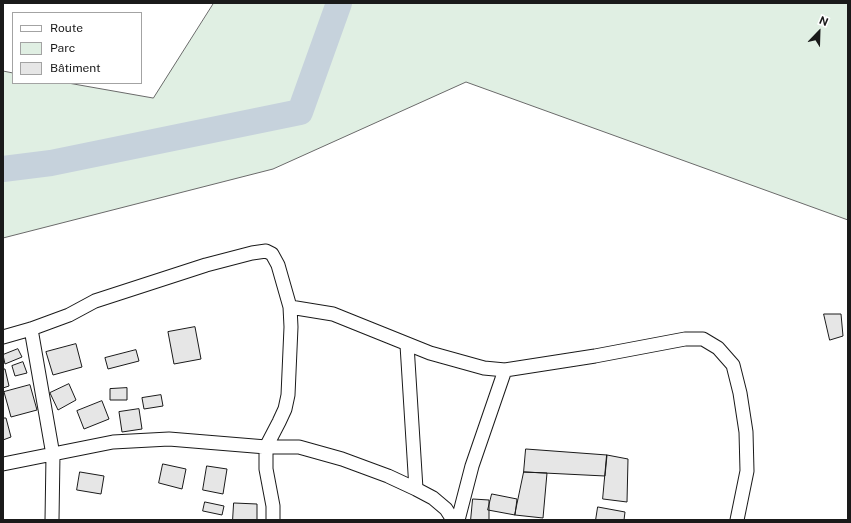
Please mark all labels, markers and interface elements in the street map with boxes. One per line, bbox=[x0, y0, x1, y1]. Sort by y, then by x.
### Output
legend bbox=[12, 12, 142, 84]
north arrow bbox=[799, 12, 839, 52]
text: N bbox=[817, 14, 830, 28]
text: Route bbox=[50, 21, 83, 35]
text: Parc bbox=[50, 41, 75, 55]
text: Bâtiment bbox=[50, 61, 101, 75]

